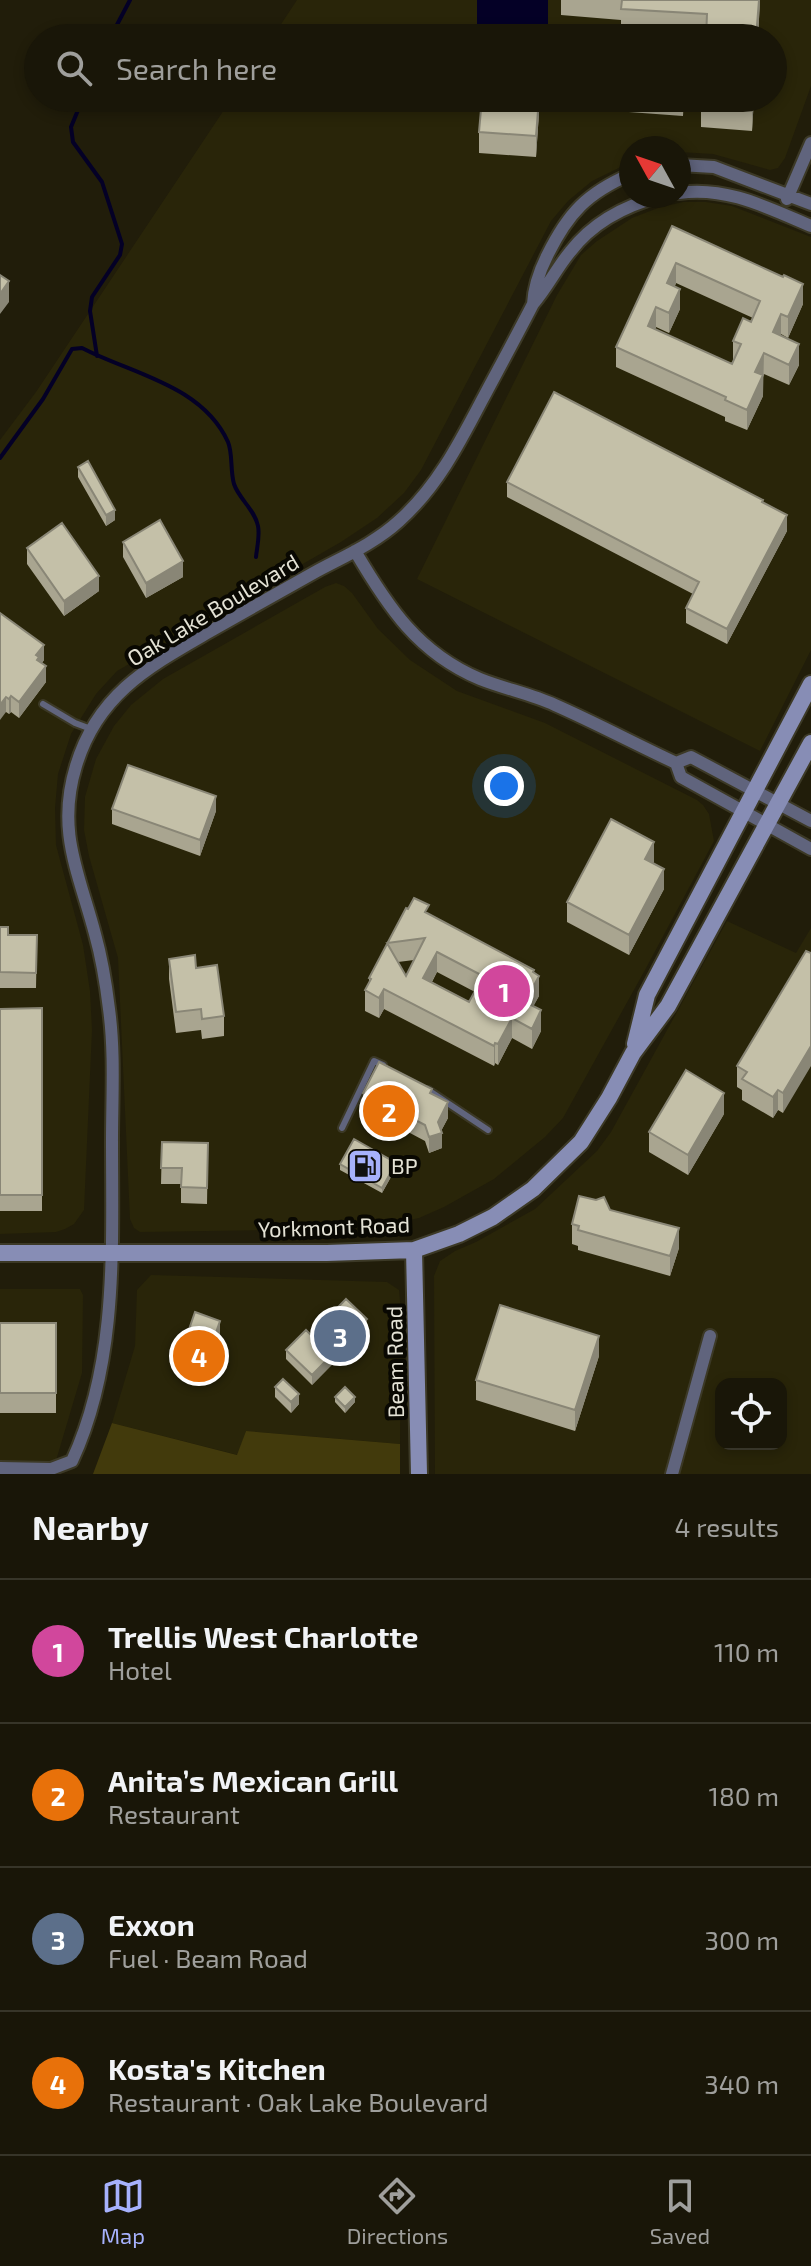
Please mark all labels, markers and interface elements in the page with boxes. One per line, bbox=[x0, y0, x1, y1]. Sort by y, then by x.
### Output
search box bbox=[24, 24, 787, 112]
icon: search bbox=[52, 46, 96, 90]
text: Search here bbox=[116, 50, 277, 86]
north arrow bbox=[619, 136, 691, 208]
street label: Oak Lake Boulevard bbox=[122, 548, 303, 671]
your location bbox=[484, 766, 524, 806]
pin: 1 bbox=[478, 961, 530, 1021]
pin: 2 bbox=[363, 1081, 415, 1141]
fuel station icon: BP bbox=[346, 1147, 384, 1185]
place label: BP bbox=[391, 1152, 418, 1178]
street label: Yorkmont Road bbox=[258, 1210, 410, 1242]
pin: 3 bbox=[314, 1306, 366, 1366]
street label: Beam Road bbox=[380, 1306, 408, 1418]
pin: 4 bbox=[173, 1326, 225, 1386]
map controls bbox=[715, 1378, 787, 1450]
button: locate bbox=[715, 1378, 787, 1450]
text: Nearby bbox=[32, 1506, 149, 1547]
text: 4 results bbox=[674, 1511, 779, 1542]
text: Trellis West Charlotte bbox=[108, 1618, 418, 1654]
text: 1 bbox=[52, 1636, 64, 1667]
text: 110 m bbox=[714, 1636, 779, 1667]
text: Hotel bbox=[108, 1654, 172, 1685]
text: Anita’s Mexican Grill bbox=[108, 1762, 398, 1798]
text: 2 bbox=[50, 1780, 66, 1811]
text: 180 m bbox=[709, 1780, 779, 1811]
text: Restaurant bbox=[108, 1798, 240, 1829]
text: Exxon bbox=[108, 1906, 195, 1942]
text: 3 bbox=[51, 1924, 65, 1955]
text: 300 m bbox=[705, 1924, 779, 1955]
text: Fuel · Beam Road bbox=[108, 1942, 308, 1973]
text: Kosta's Kitchen bbox=[108, 2050, 326, 2086]
text: 4 bbox=[50, 2068, 66, 2099]
text: 340 m bbox=[704, 2068, 779, 2099]
text: Restaurant · Oak Lake Boulevard bbox=[108, 2086, 489, 2117]
tab: Map bbox=[101, 2174, 145, 2248]
tab: Directions bbox=[347, 2174, 448, 2248]
tab: Saved bbox=[650, 2174, 710, 2248]

